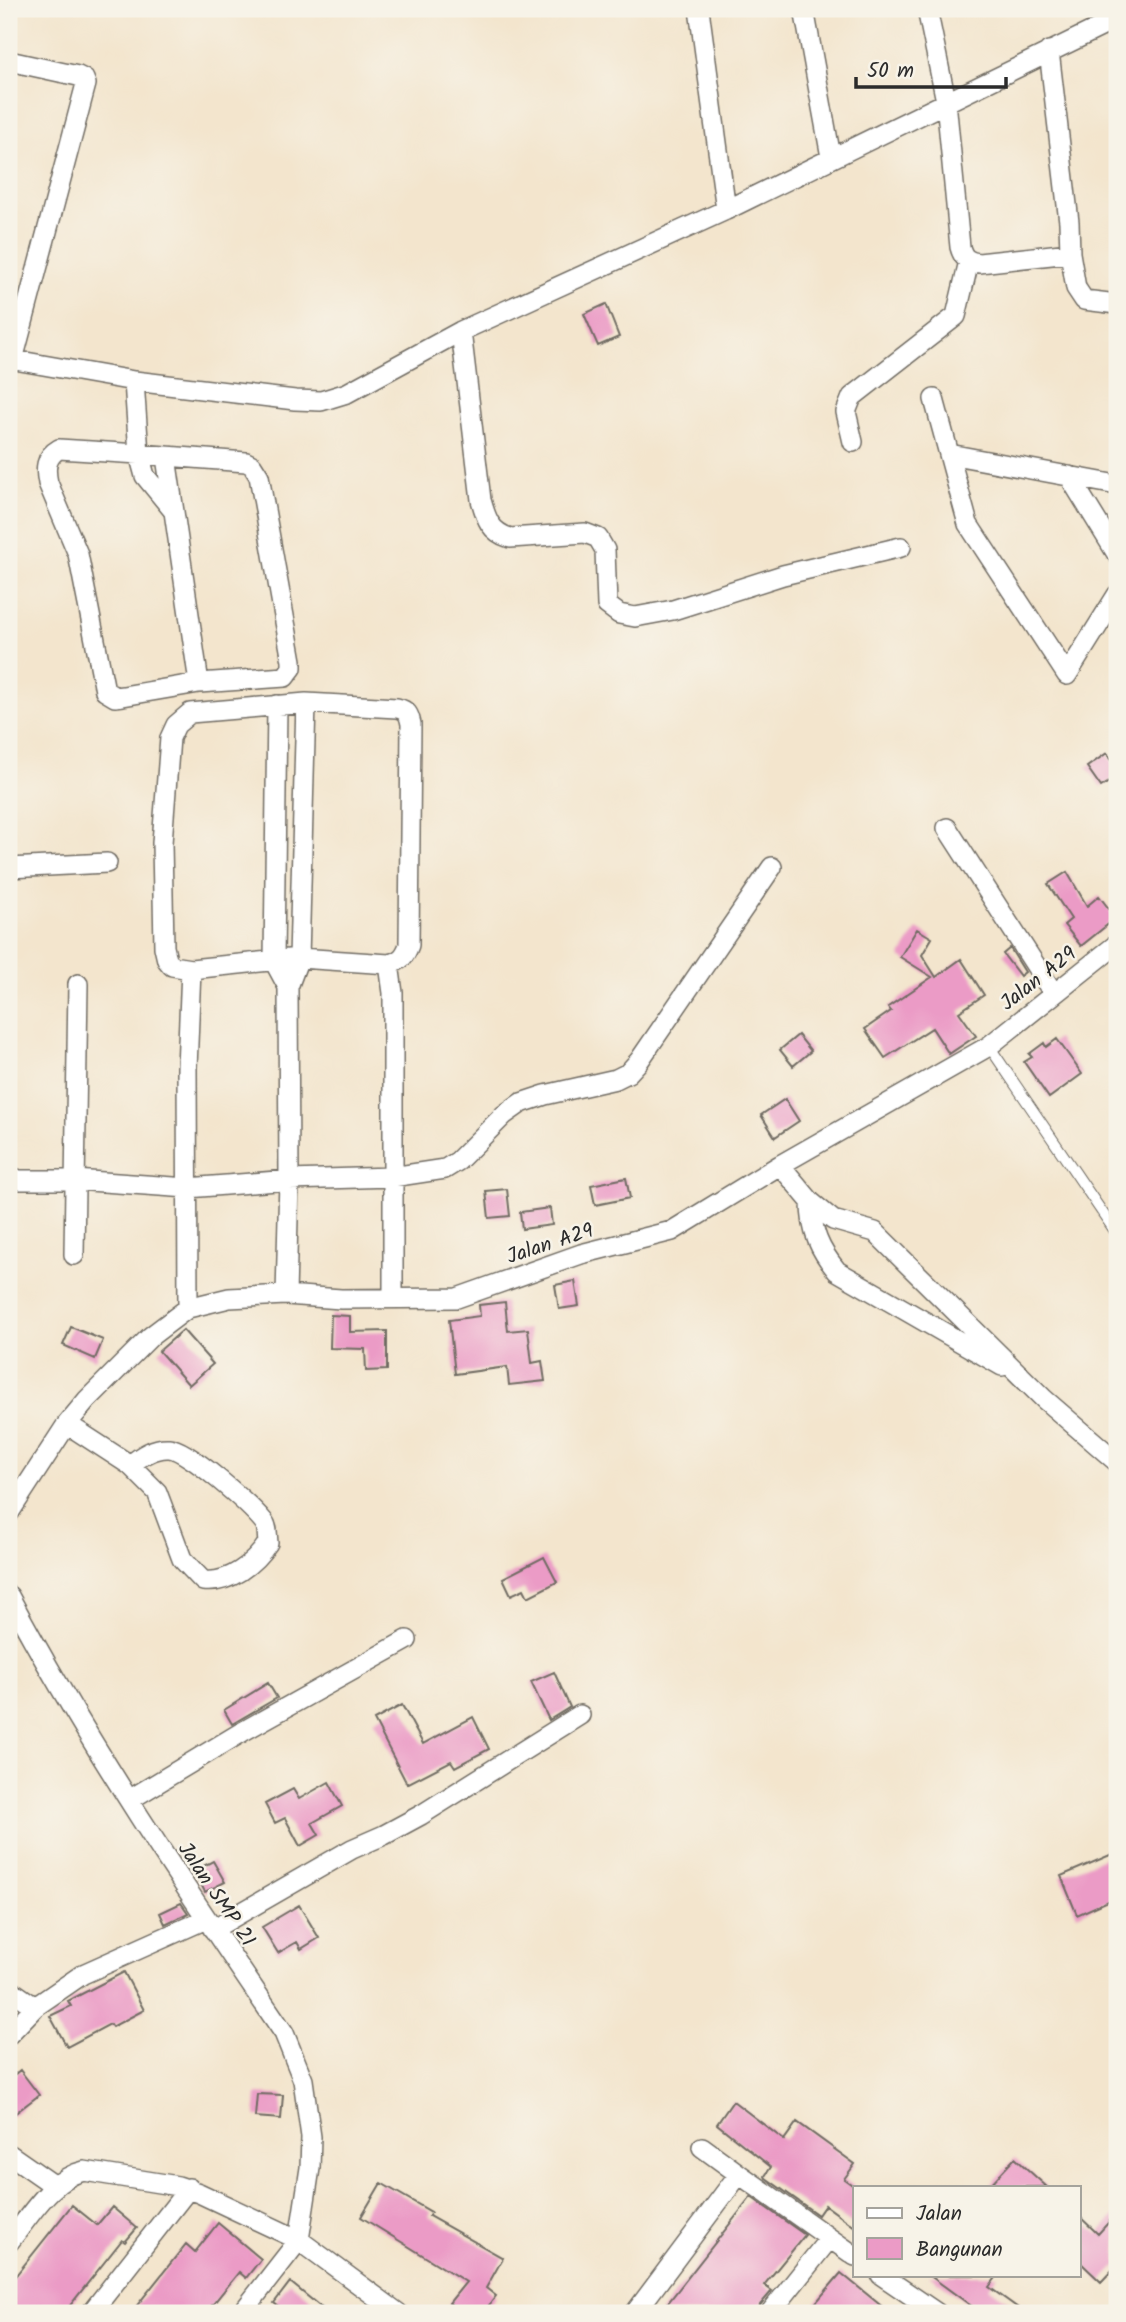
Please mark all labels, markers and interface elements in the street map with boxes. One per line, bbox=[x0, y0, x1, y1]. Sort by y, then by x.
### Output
scale bar bbox=[856, 46, 1007, 90]
text: 50 m bbox=[867, 55, 914, 88]
street label: Jalan A29 bbox=[993, 939, 1084, 1020]
street label: Jalan A29 bbox=[503, 1215, 598, 1274]
street label: Jalan SMP 21 bbox=[168, 1836, 263, 1954]
legend bbox=[853, 2186, 1080, 2276]
text: Jalan bbox=[916, 2198, 962, 2231]
text: Bangunan bbox=[916, 2234, 1003, 2267]

